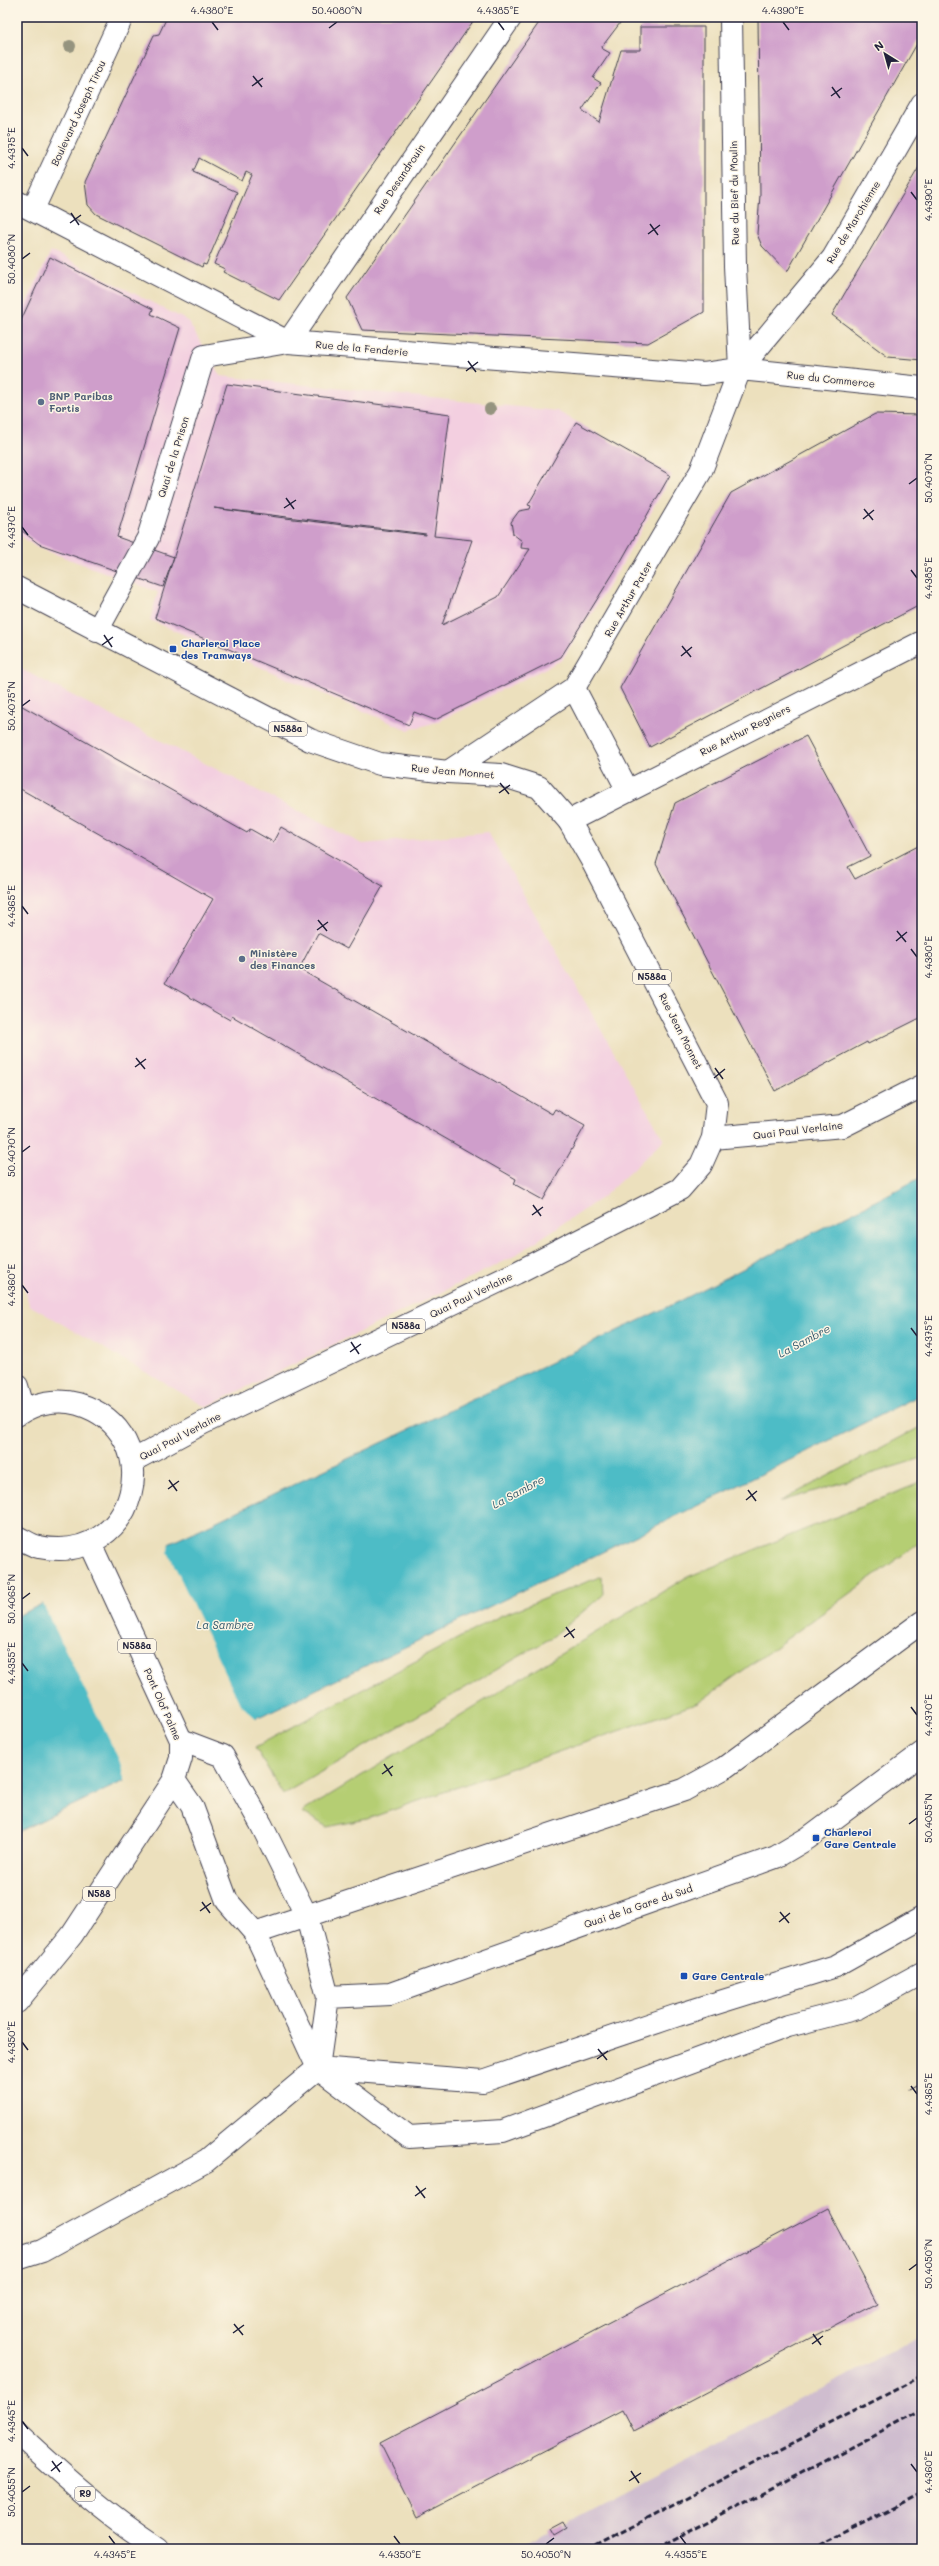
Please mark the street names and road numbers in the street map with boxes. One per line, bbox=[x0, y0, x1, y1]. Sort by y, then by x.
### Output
street label: Boulevard Joseph Tirou bbox=[47, 58, 109, 168]
street label: Rue Desandrouin bbox=[370, 141, 428, 217]
street label: Rue du Bief du Moulin bbox=[726, 141, 742, 245]
street label: Rue de Marchienne bbox=[823, 178, 883, 266]
street label: Rue de la Fenderie bbox=[315, 337, 409, 359]
street label: Rue du Commerce bbox=[786, 367, 876, 391]
street label: Quai de la Prison bbox=[154, 415, 192, 499]
street label: Rue Arthur Pater bbox=[601, 559, 655, 639]
street label: Rue Arthur Regniers bbox=[697, 701, 793, 759]
road number: N588a bbox=[269, 722, 307, 736]
street label: Rue Jean Monnet bbox=[411, 760, 495, 782]
road number: N588a bbox=[633, 970, 671, 984]
street label: Rue Jean Monnet bbox=[656, 991, 706, 1071]
street label: Quai Paul Verlaine bbox=[752, 1118, 844, 1142]
street label: Quai Paul Verlaine bbox=[427, 1269, 515, 1321]
road number: N588a bbox=[387, 1319, 425, 1333]
street label: Quai Paul Verlaine bbox=[137, 1409, 223, 1463]
road number: N588a bbox=[118, 1639, 156, 1653]
street label: Pont Olof Palme bbox=[141, 1666, 185, 1742]
street label: Quai de la Gare du Sud bbox=[582, 1881, 694, 1931]
road number: N588 bbox=[83, 1887, 115, 1901]
road number: R9 bbox=[75, 2487, 95, 2501]

